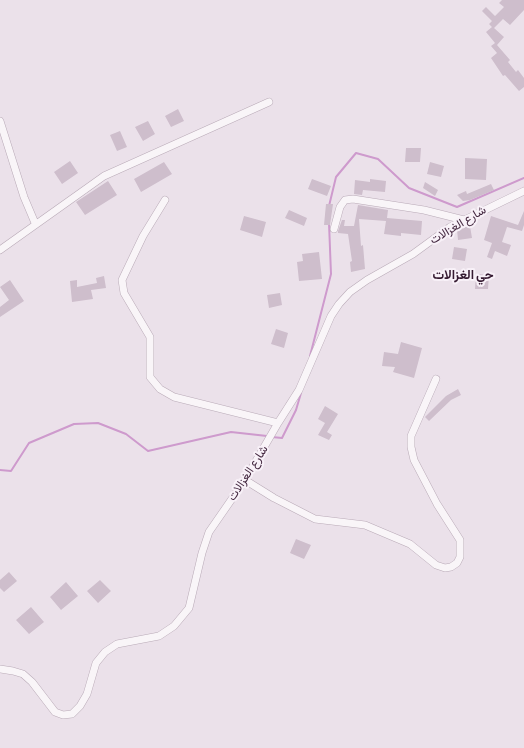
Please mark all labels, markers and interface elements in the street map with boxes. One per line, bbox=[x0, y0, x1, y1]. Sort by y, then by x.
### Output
street label: شارع الغزالات bbox=[427, 203, 489, 247]
district label: حي الغزالات bbox=[432, 267, 494, 283]
street label: شارع الغزالات bbox=[225, 443, 271, 503]

